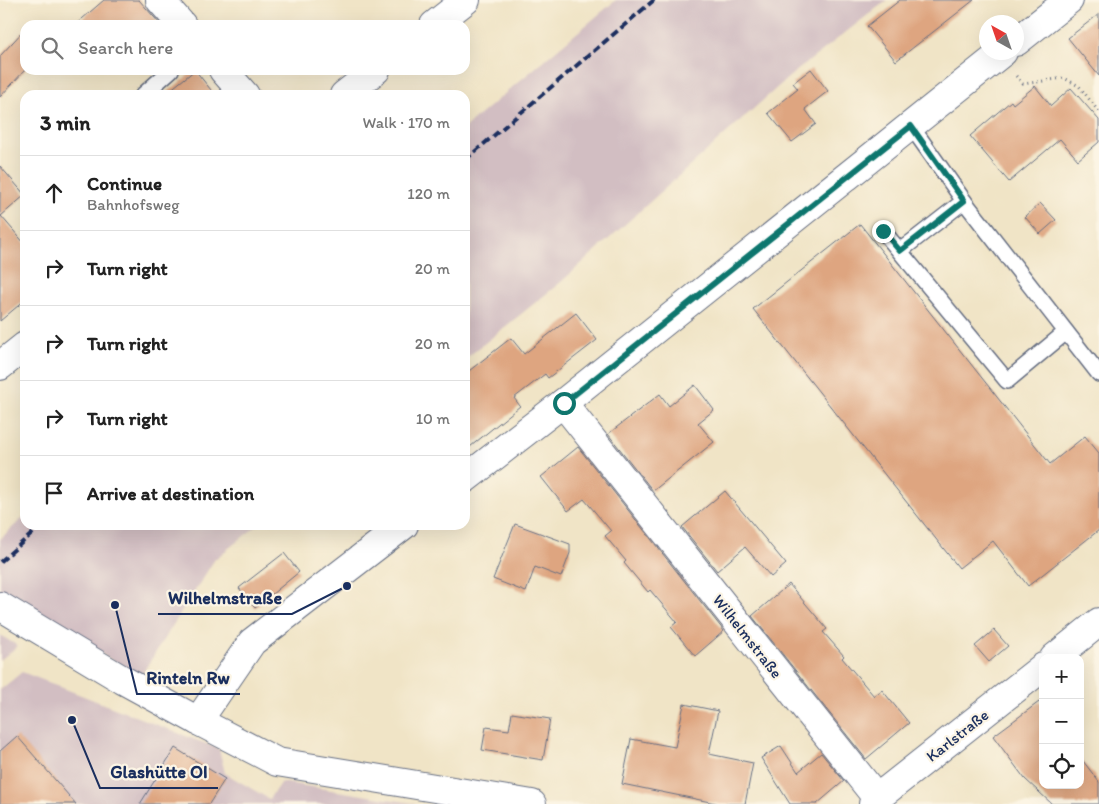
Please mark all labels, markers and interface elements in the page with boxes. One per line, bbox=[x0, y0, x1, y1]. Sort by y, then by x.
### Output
north arrow bbox=[979, 15, 1024, 60]
search box bbox=[20, 20, 470, 75]
icon: search bbox=[38, 34, 66, 62]
text: Search here bbox=[78, 36, 173, 59]
text: 3 min bbox=[40, 110, 90, 135]
text: Walk · 170 m bbox=[363, 113, 450, 132]
text: Continue bbox=[87, 172, 162, 195]
icon: ahead bbox=[40, 179, 68, 207]
text: 120 m bbox=[407, 184, 450, 203]
text: Bahnhofsweg bbox=[87, 195, 179, 214]
route end bbox=[872, 220, 895, 243]
icon: right bbox=[40, 254, 68, 282]
text: Turn right bbox=[87, 257, 168, 280]
text: 20 m bbox=[415, 259, 450, 278]
icon: right bbox=[40, 329, 68, 357]
text: Turn right bbox=[87, 332, 168, 355]
text: 20 m bbox=[415, 334, 450, 353]
route start bbox=[553, 392, 576, 415]
icon: right bbox=[40, 404, 68, 432]
text: Turn right bbox=[87, 407, 168, 430]
text: 10 m bbox=[416, 409, 450, 428]
icon: arrive bbox=[40, 479, 68, 507]
text: Arrive at destination bbox=[87, 482, 254, 505]
callout: Wilhelmstraße bbox=[158, 581, 292, 614]
text: Wilhelmstraße bbox=[168, 587, 282, 609]
street label: Wilhelmstraße bbox=[709, 591, 786, 682]
map controls bbox=[1039, 654, 1084, 789]
button: + bbox=[1039, 654, 1084, 699]
callout: Rinteln Rw bbox=[137, 661, 240, 694]
text: Rinteln Rw bbox=[146, 667, 230, 689]
button: − bbox=[1039, 699, 1084, 744]
street label: Karlstraße bbox=[922, 705, 993, 766]
button: locate bbox=[1039, 744, 1084, 789]
callout: Glashütte OI bbox=[100, 755, 218, 788]
text: Glashütte OI bbox=[110, 761, 208, 783]

